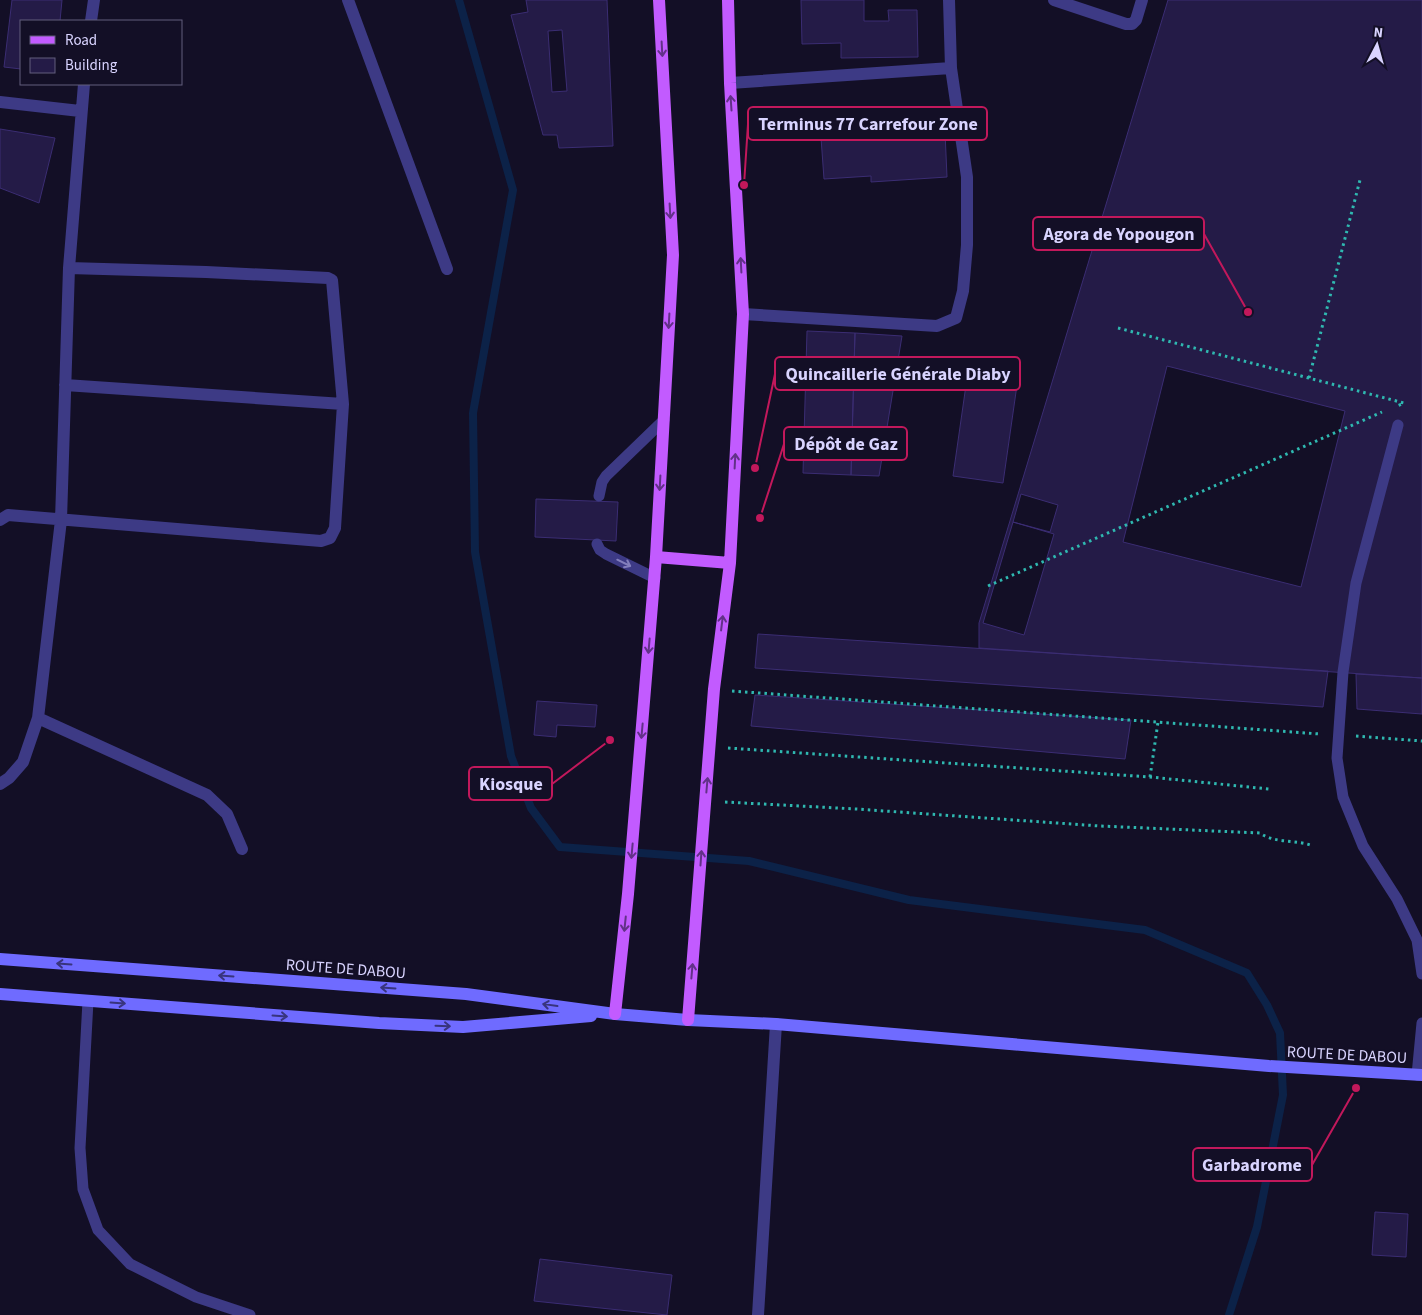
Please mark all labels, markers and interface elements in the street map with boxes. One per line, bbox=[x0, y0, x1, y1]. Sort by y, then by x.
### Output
legend bbox=[20, 20, 182, 85]
north arrow bbox=[1352, 20, 1402, 70]
text: N bbox=[1373, 23, 1384, 43]
text: Road bbox=[65, 30, 97, 51]
one-way arrow bbox=[657, 40, 666, 56]
text: Building bbox=[65, 55, 118, 76]
one-way arrow bbox=[727, 95, 736, 111]
callout: Terminus 77 Carrefour Zone bbox=[748, 107, 987, 140]
text: Terminus 77 Carrefour Zone bbox=[758, 112, 978, 137]
one-way arrow bbox=[666, 203, 675, 219]
callout: Agora de Yopougon bbox=[1033, 217, 1204, 250]
text: Agora de Yopougon bbox=[1042, 222, 1195, 247]
one-way arrow bbox=[736, 257, 745, 273]
one-way arrow bbox=[665, 313, 674, 329]
callout: Quincaillerie Générale Diaby bbox=[775, 357, 1020, 390]
text: Quincaillerie Générale Diaby bbox=[785, 362, 1011, 387]
callout: Dépôt de Gaz bbox=[784, 427, 907, 460]
text: Dépôt de Gaz bbox=[794, 432, 898, 457]
one-way arrow bbox=[731, 454, 740, 470]
one-way arrow bbox=[656, 475, 665, 491]
one-way arrow bbox=[616, 559, 631, 568]
one-way arrow bbox=[717, 616, 727, 632]
one-way arrow bbox=[645, 637, 654, 653]
one-way arrow bbox=[638, 723, 647, 739]
callout: Kiosque bbox=[469, 767, 552, 800]
text: Kiosque bbox=[479, 772, 543, 797]
one-way arrow bbox=[702, 777, 712, 793]
one-way arrow bbox=[627, 843, 637, 859]
one-way arrow bbox=[697, 850, 706, 866]
one-way arrow bbox=[620, 916, 630, 932]
street label: ROUTE DE DABOU bbox=[285, 954, 407, 984]
one-way arrow bbox=[56, 959, 72, 968]
one-way arrow bbox=[687, 964, 697, 980]
one-way arrow bbox=[218, 971, 234, 981]
one-way arrow bbox=[381, 983, 397, 993]
one-way arrow bbox=[110, 999, 126, 1008]
one-way arrow bbox=[542, 1000, 558, 1010]
one-way arrow bbox=[272, 1011, 288, 1020]
one-way arrow bbox=[434, 1021, 450, 1030]
street label: ROUTE DE DABOU bbox=[1286, 1041, 1408, 1069]
callout: Garbadrome bbox=[1193, 1148, 1312, 1181]
text: Garbadrome bbox=[1202, 1153, 1302, 1178]

